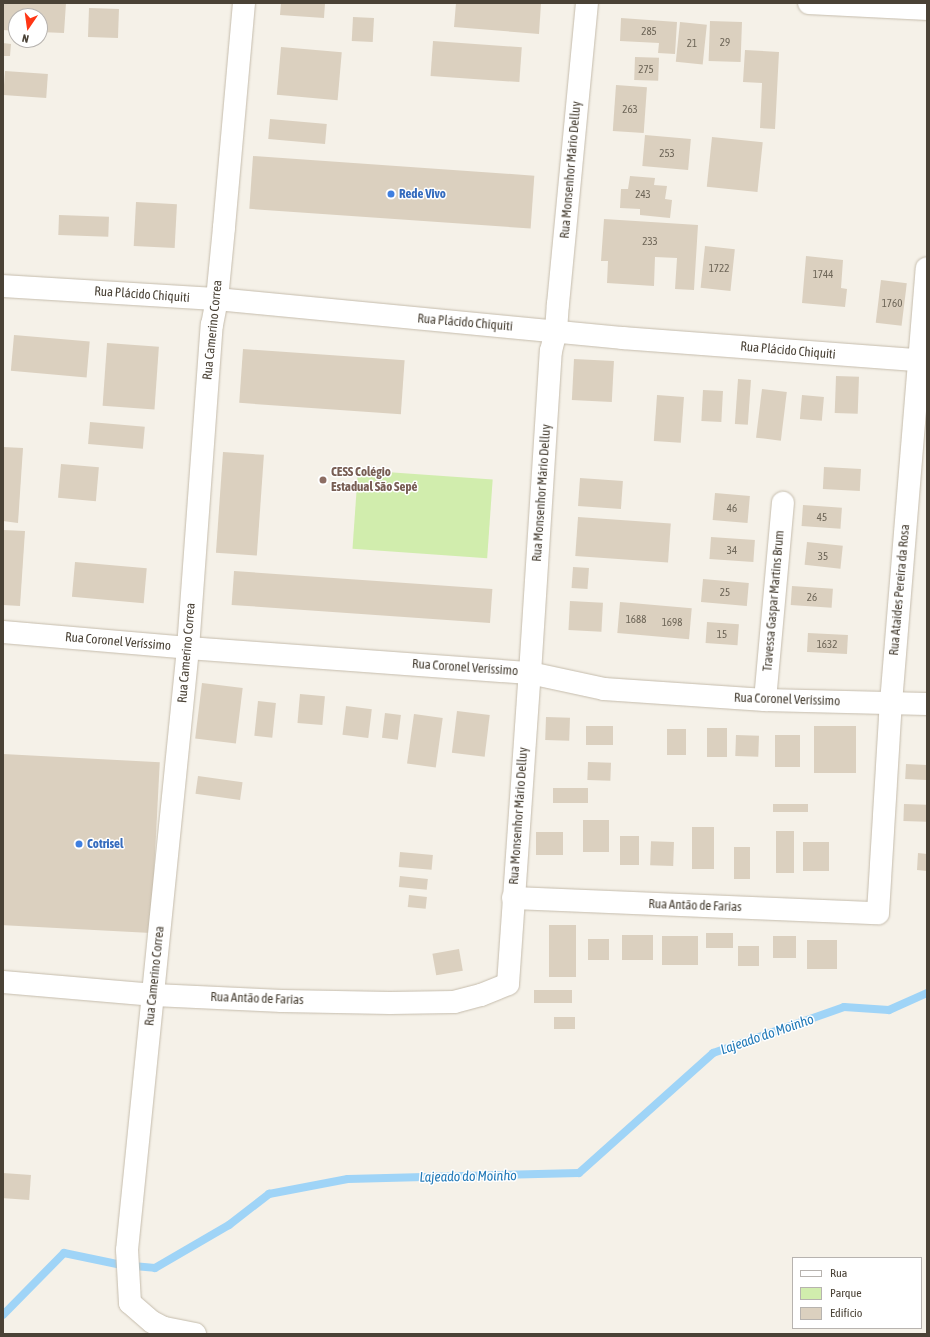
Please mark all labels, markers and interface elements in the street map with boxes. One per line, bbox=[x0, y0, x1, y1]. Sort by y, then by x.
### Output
north arrow bbox=[8, 8, 48, 48]
house number: 285 bbox=[641, 24, 657, 38]
text: N bbox=[21, 32, 30, 45]
house number: 29 bbox=[720, 35, 730, 49]
house number: 21 bbox=[687, 36, 697, 50]
house number: 275 bbox=[638, 62, 654, 76]
street label: Rua Monsenhor Mário Delluy bbox=[557, 101, 585, 239]
house number: 263 bbox=[622, 102, 638, 116]
house number: 253 bbox=[659, 146, 675, 160]
place label: Rede Vivo bbox=[399, 186, 446, 202]
house number: 243 bbox=[635, 187, 651, 201]
marker: Rede Vivo bbox=[386, 189, 396, 199]
house number: 233 bbox=[642, 234, 658, 248]
house number: 1722 bbox=[709, 261, 729, 275]
house number: 1744 bbox=[813, 267, 833, 281]
street label: Rua Camerino Correa bbox=[200, 279, 226, 381]
street label: Rua Plácido Chiquiti bbox=[94, 284, 190, 306]
house number: 1760 bbox=[882, 296, 902, 310]
street label: Rua Plácido Chiquiti bbox=[417, 311, 513, 335]
street label: Rua Plácido Chiquiti bbox=[740, 339, 836, 363]
street label: Rua Monsenhor Mário Delluy bbox=[529, 424, 555, 562]
place label: CESS Colégio Estadual São Sepé bbox=[331, 465, 417, 496]
marker: CESS Colégio Estadual São Sepé bbox=[318, 475, 328, 485]
house number: 46 bbox=[727, 501, 737, 515]
house number: 45 bbox=[817, 510, 827, 524]
street label: Rua Ataides Pereira da Rosa bbox=[886, 524, 914, 656]
street label: Travessa Gaspar Martins Brum bbox=[760, 530, 788, 672]
house number: 34 bbox=[727, 543, 737, 557]
house number: 35 bbox=[818, 549, 828, 563]
house number: 25 bbox=[720, 585, 730, 599]
house number: 26 bbox=[807, 590, 817, 604]
street label: Rua Camerino Correa bbox=[175, 602, 199, 704]
house number: 1688 bbox=[626, 612, 646, 626]
house number: 1698 bbox=[662, 615, 682, 629]
house number: 15 bbox=[717, 627, 727, 641]
street label: Rua Coronel Veríssimo bbox=[64, 630, 172, 654]
house number: 1632 bbox=[817, 637, 837, 651]
street label: Rua Coronel Veríssimo bbox=[411, 657, 519, 679]
street label: Rua Coronel Veríssimo bbox=[734, 690, 840, 710]
street label: Rua Monsenhor Mário Delluy bbox=[506, 747, 532, 885]
place label: Cotrisel bbox=[87, 836, 123, 852]
marker: Cotrisel bbox=[74, 839, 84, 849]
street label: Rua Antão de Farias bbox=[648, 897, 742, 915]
street label: Rua Camerino Correa bbox=[142, 925, 168, 1027]
street label: Rua Antão de Farias bbox=[210, 990, 304, 1008]
water label: Lajeado do Moinho bbox=[718, 1010, 816, 1058]
water label: Lajeado do Moinho bbox=[419, 1167, 517, 1185]
legend bbox=[792, 1257, 922, 1329]
text: Rua bbox=[830, 1266, 847, 1280]
text: Parque bbox=[830, 1286, 862, 1300]
text: Edifício bbox=[830, 1306, 862, 1320]

